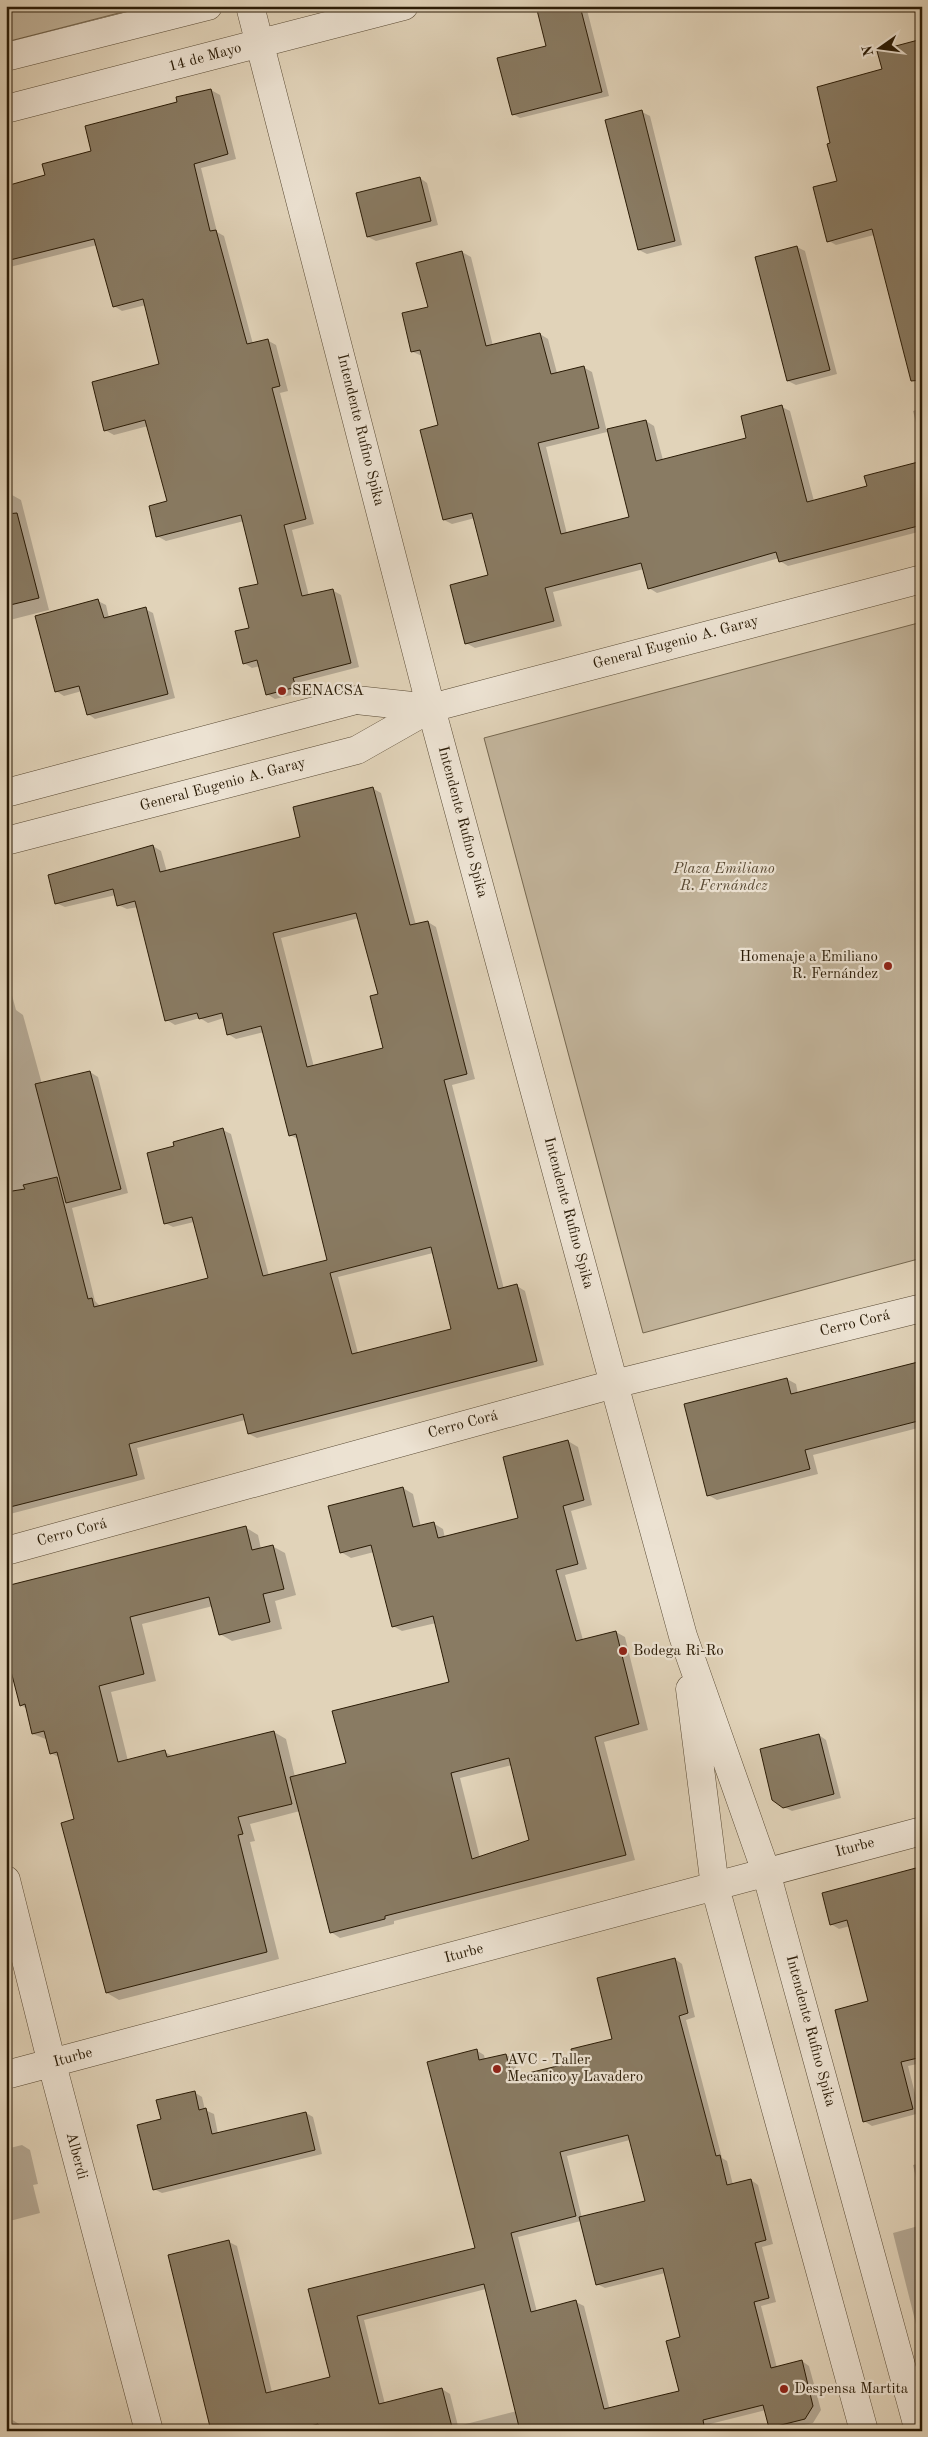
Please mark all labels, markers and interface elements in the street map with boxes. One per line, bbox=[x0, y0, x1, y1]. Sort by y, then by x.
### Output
north arrow bbox=[856, 22, 906, 72]
street label: 14 de Mayo bbox=[167, 41, 243, 75]
text: N bbox=[860, 44, 876, 58]
street label: Intendente Rufino Spika bbox=[334, 352, 386, 508]
street label: General Eugenio A. Garay bbox=[591, 614, 761, 672]
place label: SENACSA bbox=[292, 684, 364, 699]
marker: SENACSA bbox=[276, 685, 288, 697]
street label: Intendente Rufino Spika bbox=[435, 745, 490, 900]
street label: General Eugenio A. Garay bbox=[138, 756, 308, 814]
park label: Plaza Emiliano R. Fernández bbox=[672, 862, 775, 894]
place label: Homenaje a Emiliano R. Fernández bbox=[740, 950, 878, 982]
marker: Homenaje a Emiliano R. Fernández bbox=[882, 960, 894, 972]
street label: Intendente Rufino Spika bbox=[541, 1136, 596, 1291]
street label: Cerro Corá bbox=[818, 1308, 892, 1340]
street label: Cerro Corá bbox=[426, 1408, 500, 1442]
street label: Cerro Corá bbox=[35, 1516, 109, 1550]
place label: Bodega Ri-Ro bbox=[633, 1644, 724, 1659]
marker: Bodega Ri-Ro bbox=[617, 1645, 629, 1657]
street label: Iturbe bbox=[834, 1836, 876, 1860]
street label: Iturbe bbox=[443, 1942, 485, 1966]
street label: Intendente Rufino Spika bbox=[783, 1954, 838, 2109]
street label: Iturbe bbox=[52, 2046, 94, 2070]
place label: AVC - Taller Mecanico y Lavadero bbox=[507, 2053, 643, 2085]
marker: AVC - Taller Mecanico y Lavadero bbox=[491, 2063, 503, 2075]
street label: Alberdi bbox=[63, 2131, 89, 2181]
place label: Despensa Martita bbox=[794, 2382, 909, 2397]
marker: Despensa Martita bbox=[778, 2383, 790, 2395]

